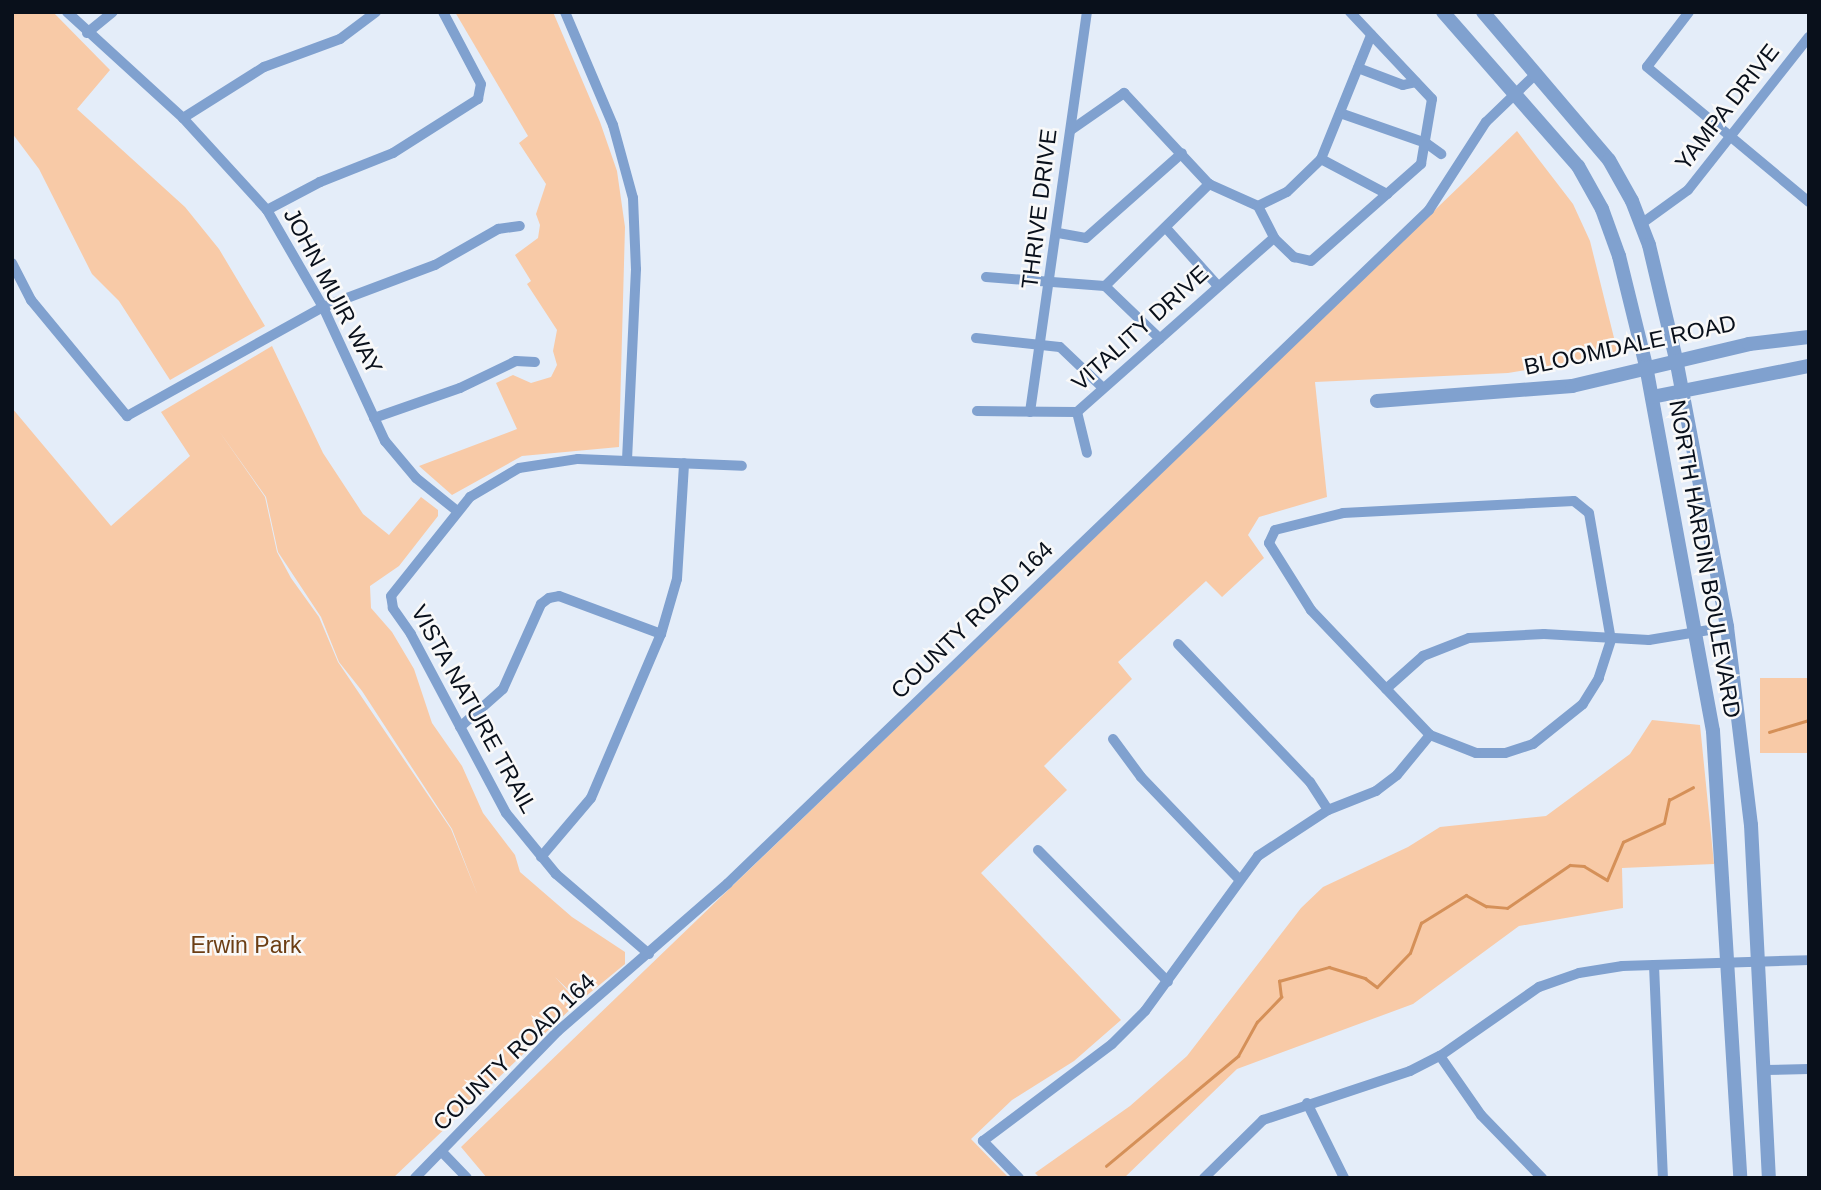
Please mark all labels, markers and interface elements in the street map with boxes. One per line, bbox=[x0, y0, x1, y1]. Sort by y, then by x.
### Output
street label: YAMPA DRIVE bbox=[1669, 38, 1785, 176]
street label: THRIVE DRIVE bbox=[1015, 127, 1063, 291]
street label: JOHN MUIR WAY bbox=[278, 203, 388, 379]
street label: VITALITY DRIVE bbox=[1066, 259, 1214, 397]
street label: BLOOMDALE ROAD bbox=[1521, 309, 1739, 381]
street label: NORTH HARDIN BOULEVARD bbox=[1663, 398, 1747, 720]
street label: COUNTY ROAD 164 bbox=[885, 535, 1059, 705]
street label: VISTA NATURE TRAIL bbox=[405, 599, 543, 819]
park label: Erwin Park bbox=[190, 931, 302, 959]
street label: COUNTY ROAD 164 bbox=[427, 967, 601, 1137]

